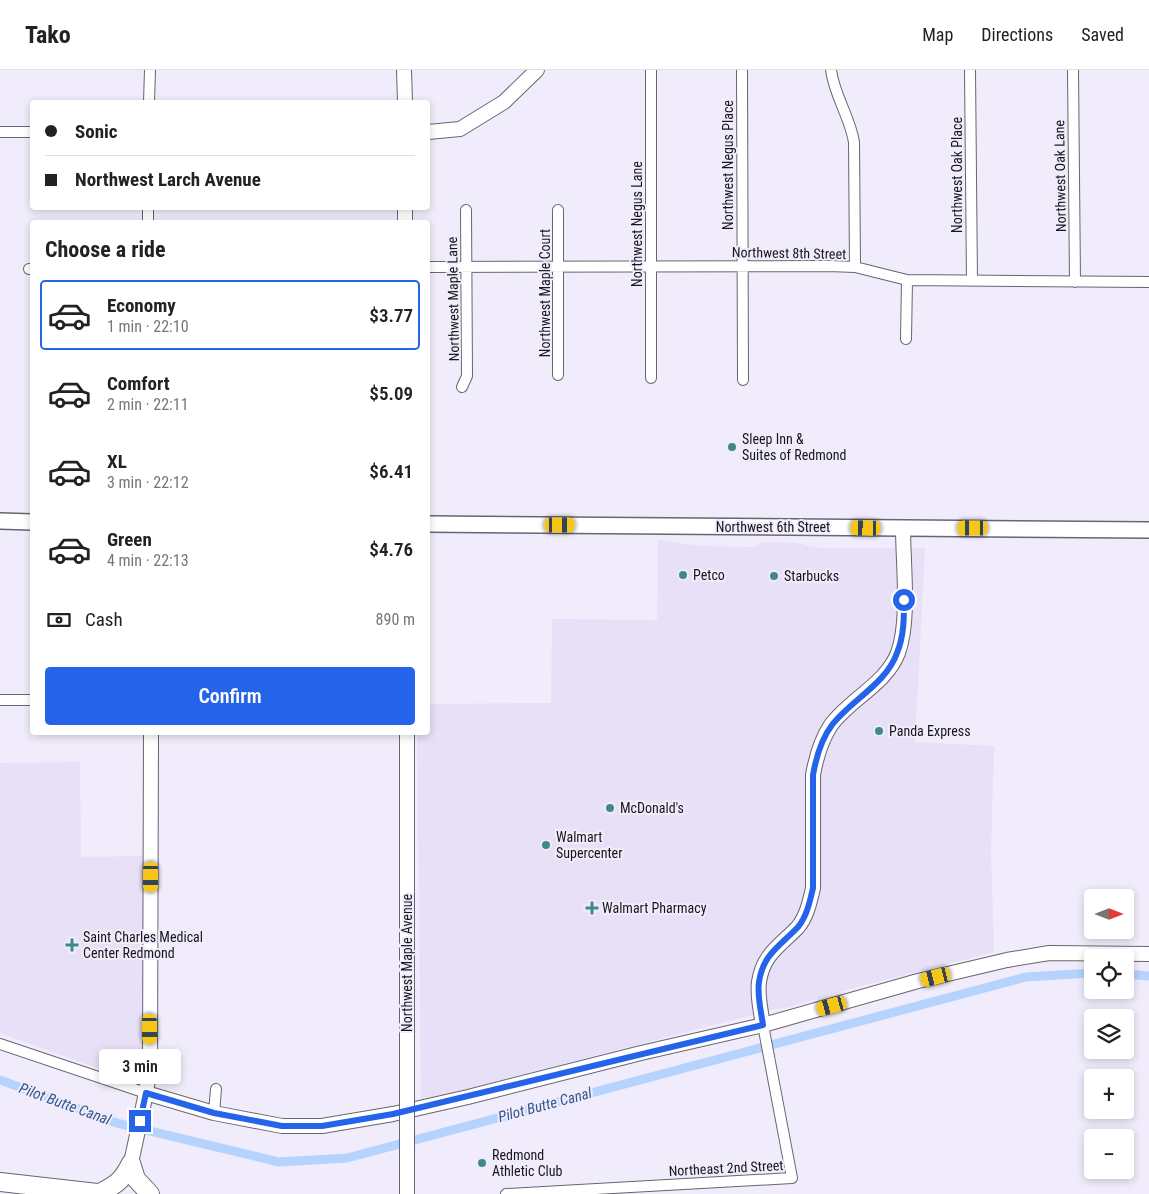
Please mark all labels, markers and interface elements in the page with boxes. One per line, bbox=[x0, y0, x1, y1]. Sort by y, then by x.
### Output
text: Tako bbox=[25, 21, 71, 49]
text: Map bbox=[922, 24, 953, 45]
text: Directions bbox=[981, 24, 1053, 45]
text: Saved bbox=[1081, 24, 1124, 45]
street label: Northwest Negus Place bbox=[720, 100, 736, 230]
street label: Northwest Oak Place bbox=[949, 117, 965, 233]
street label: Northwest Oak Lane bbox=[1051, 119, 1069, 232]
text: Sonic bbox=[75, 120, 118, 143]
street label: Northwest Negus Lane bbox=[629, 161, 645, 287]
text: Northwest Larch Avenue bbox=[75, 168, 261, 191]
street label: Northwest Maple Court bbox=[537, 229, 553, 357]
street label: Northwest Maple Lane bbox=[444, 236, 462, 361]
text: Choose a ride bbox=[45, 237, 166, 262]
street label: Northwest 8th Street bbox=[732, 244, 846, 262]
icon: car bbox=[47, 293, 92, 338]
text: Economy bbox=[107, 294, 176, 317]
text: $3.77 bbox=[369, 304, 413, 327]
text: 1 min · 22:10 bbox=[107, 317, 189, 336]
icon: car bbox=[47, 371, 92, 416]
text: Comfort bbox=[107, 372, 170, 395]
text: $5.09 bbox=[369, 382, 413, 405]
text: 2 min · 22:11 bbox=[107, 395, 189, 414]
place label: Sleep Inn & Suites of Redmond bbox=[742, 431, 846, 463]
marker: Sleep Inn & Suites of Redmond bbox=[726, 441, 738, 453]
icon: car bbox=[47, 449, 92, 494]
text: XL bbox=[107, 450, 127, 473]
text: $6.41 bbox=[369, 460, 413, 483]
text: 3 min · 22:12 bbox=[107, 473, 189, 492]
car bbox=[545, 518, 575, 533]
street label: Northwest 6th Street bbox=[716, 519, 830, 535]
car bbox=[850, 520, 881, 536]
car bbox=[958, 521, 988, 536]
icon: car bbox=[47, 527, 92, 572]
text: Green bbox=[107, 528, 152, 551]
text: $4.76 bbox=[369, 538, 413, 561]
text: 4 min · 22:13 bbox=[107, 551, 189, 570]
place label: Petco bbox=[693, 567, 725, 583]
place label: Starbucks bbox=[784, 568, 839, 584]
marker: Petco bbox=[677, 569, 689, 581]
marker: Starbucks bbox=[768, 570, 780, 582]
route start bbox=[893, 589, 915, 611]
icon: cash bbox=[45, 606, 73, 634]
text: Cash bbox=[85, 608, 123, 631]
text: 890 m bbox=[376, 610, 415, 629]
button: Confirm bbox=[45, 667, 415, 725]
place label: Panda Express bbox=[889, 723, 971, 739]
marker: Panda Express bbox=[873, 725, 885, 737]
place label: McDonald's bbox=[620, 800, 684, 816]
marker: McDonald's bbox=[604, 802, 616, 814]
place label: Walmart Supercenter bbox=[556, 829, 622, 861]
marker: Walmart Supercenter bbox=[540, 839, 552, 851]
car bbox=[143, 862, 158, 892]
north arrow bbox=[1084, 889, 1134, 939]
map controls bbox=[1084, 889, 1134, 1179]
street label: Northwest Maple Avenue bbox=[399, 894, 415, 1032]
place label: Walmart Pharmacy bbox=[602, 900, 707, 916]
marker: Walmart Pharmacy bbox=[586, 902, 598, 914]
place label: Saint Charles Medical Center Redmond bbox=[83, 929, 203, 961]
marker: Saint Charles Medical Center Redmond bbox=[65, 938, 79, 952]
button: locate bbox=[1084, 949, 1134, 999]
car bbox=[919, 966, 952, 988]
car bbox=[815, 995, 848, 1017]
button: layers bbox=[1084, 1009, 1134, 1059]
car bbox=[142, 1014, 157, 1044]
callout: 3 min bbox=[99, 1048, 181, 1084]
text: 3 min bbox=[122, 1057, 158, 1076]
button: + bbox=[1084, 1069, 1134, 1119]
water label: Pilot Butte Canal bbox=[17, 1079, 114, 1129]
water label: Pilot Butte Canal bbox=[496, 1084, 594, 1126]
route end bbox=[129, 1110, 151, 1132]
button: − bbox=[1084, 1129, 1134, 1179]
place label: Redmond Athletic Club bbox=[492, 1147, 563, 1179]
marker: Redmond Athletic Club bbox=[476, 1157, 488, 1169]
street label: Northeast 2nd Street bbox=[668, 1157, 784, 1179]

